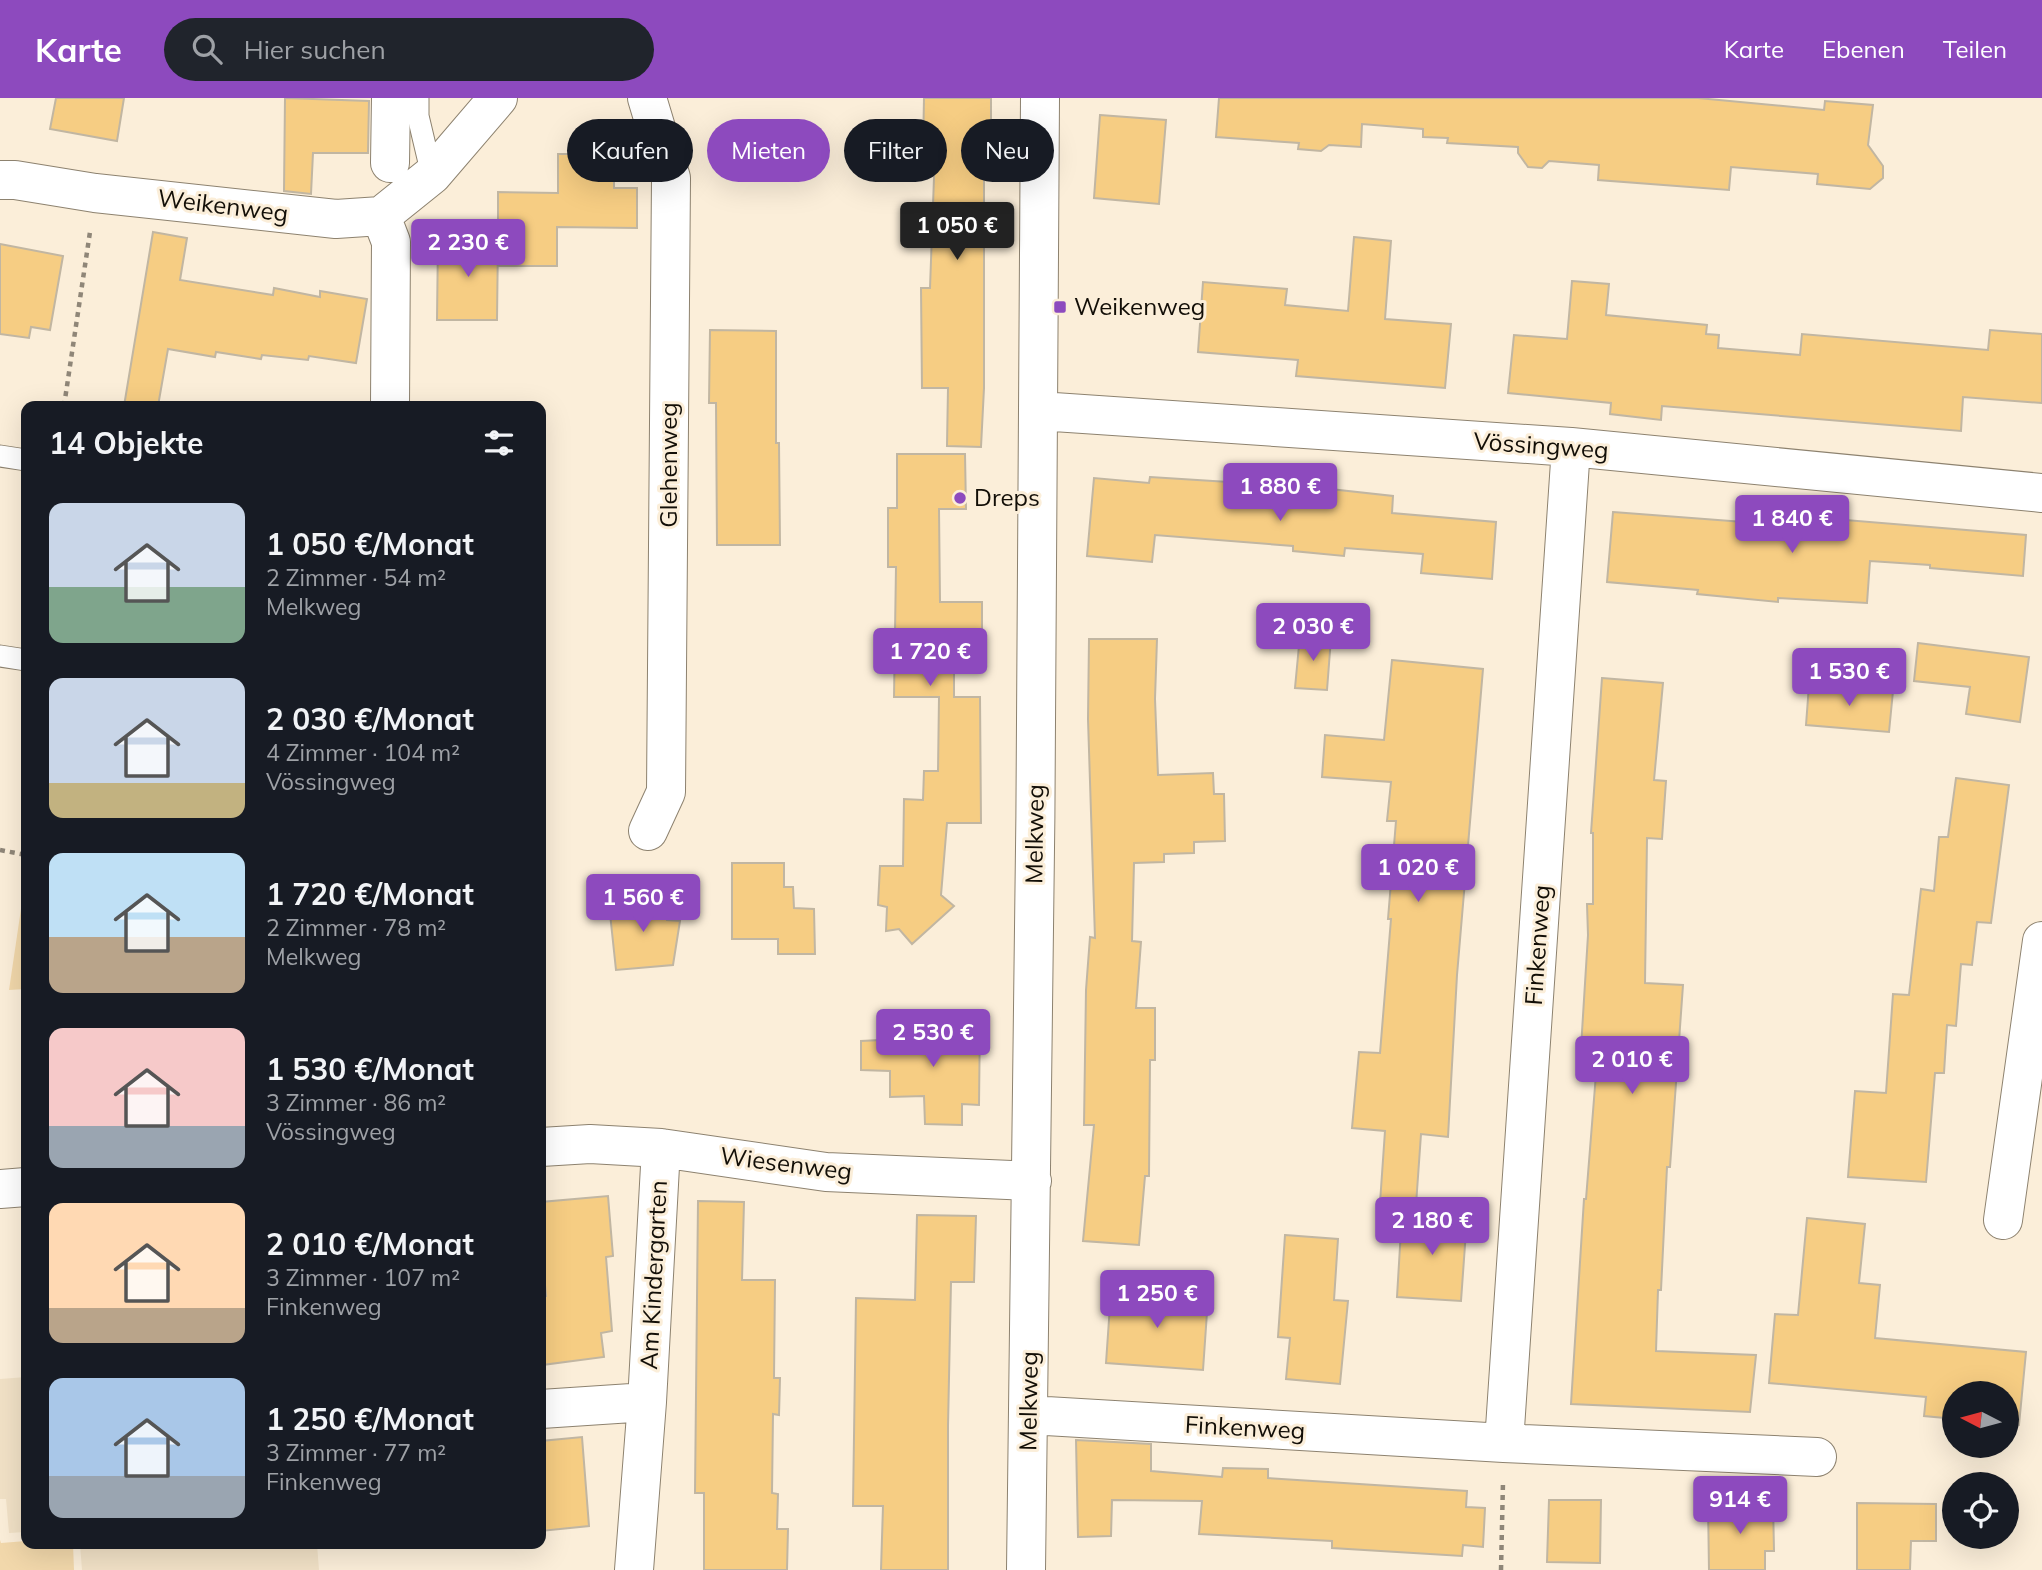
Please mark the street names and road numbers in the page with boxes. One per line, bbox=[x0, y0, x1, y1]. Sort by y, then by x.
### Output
street label: Weikenweg bbox=[156, 182, 290, 228]
street label: Glehenweg bbox=[653, 402, 683, 528]
street label: Vössingweg bbox=[1473, 425, 1610, 465]
street label: Melkweg bbox=[1018, 784, 1050, 884]
street label: Finkenweg bbox=[1518, 884, 1556, 1006]
street label: Wiesenweg bbox=[718, 1140, 854, 1186]
street label: Am Kindergarten bbox=[633, 1179, 673, 1370]
street label: Melkweg bbox=[1012, 1351, 1044, 1451]
street label: Finkenweg bbox=[1184, 1409, 1306, 1445]

